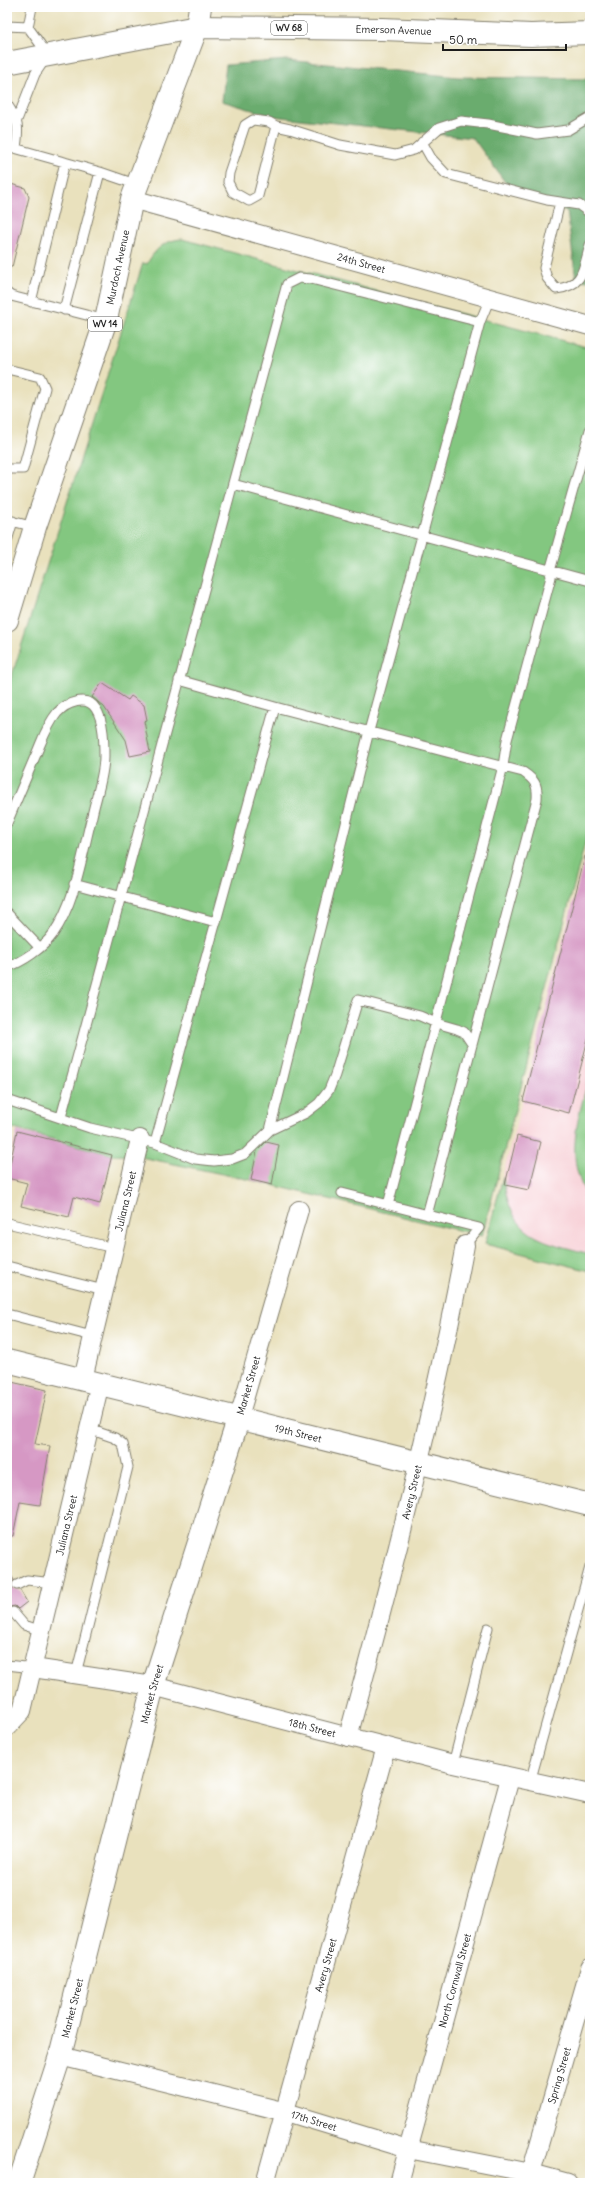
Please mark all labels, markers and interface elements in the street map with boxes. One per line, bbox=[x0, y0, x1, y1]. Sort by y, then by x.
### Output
road number: WV 68 bbox=[271, 21, 307, 35]
street label: Emerson Avenue bbox=[356, 23, 432, 38]
scale bar bbox=[443, 26, 566, 52]
text: 50 m bbox=[449, 32, 478, 47]
street label: Murdoch Avenue bbox=[103, 229, 132, 306]
street label: 24th Street bbox=[336, 250, 387, 276]
road number: WV 14 bbox=[88, 317, 122, 331]
street label: Juliana Street bbox=[112, 1169, 139, 1233]
street label: Market Street bbox=[234, 1354, 264, 1416]
street label: 19th Street bbox=[273, 1421, 324, 1446]
street label: Avery Street bbox=[399, 1463, 425, 1521]
street label: Juliana Street bbox=[53, 1493, 80, 1557]
street label: Market Street bbox=[138, 1662, 167, 1725]
street label: 18th Street bbox=[287, 1716, 338, 1740]
street label: North Cornwall Street bbox=[436, 1931, 474, 2029]
street label: Avery Street bbox=[312, 1936, 340, 1994]
street label: Market Street bbox=[59, 1976, 86, 2039]
street label: Spring Street bbox=[545, 2045, 574, 2105]
street label: 17th Street bbox=[289, 2108, 339, 2134]

